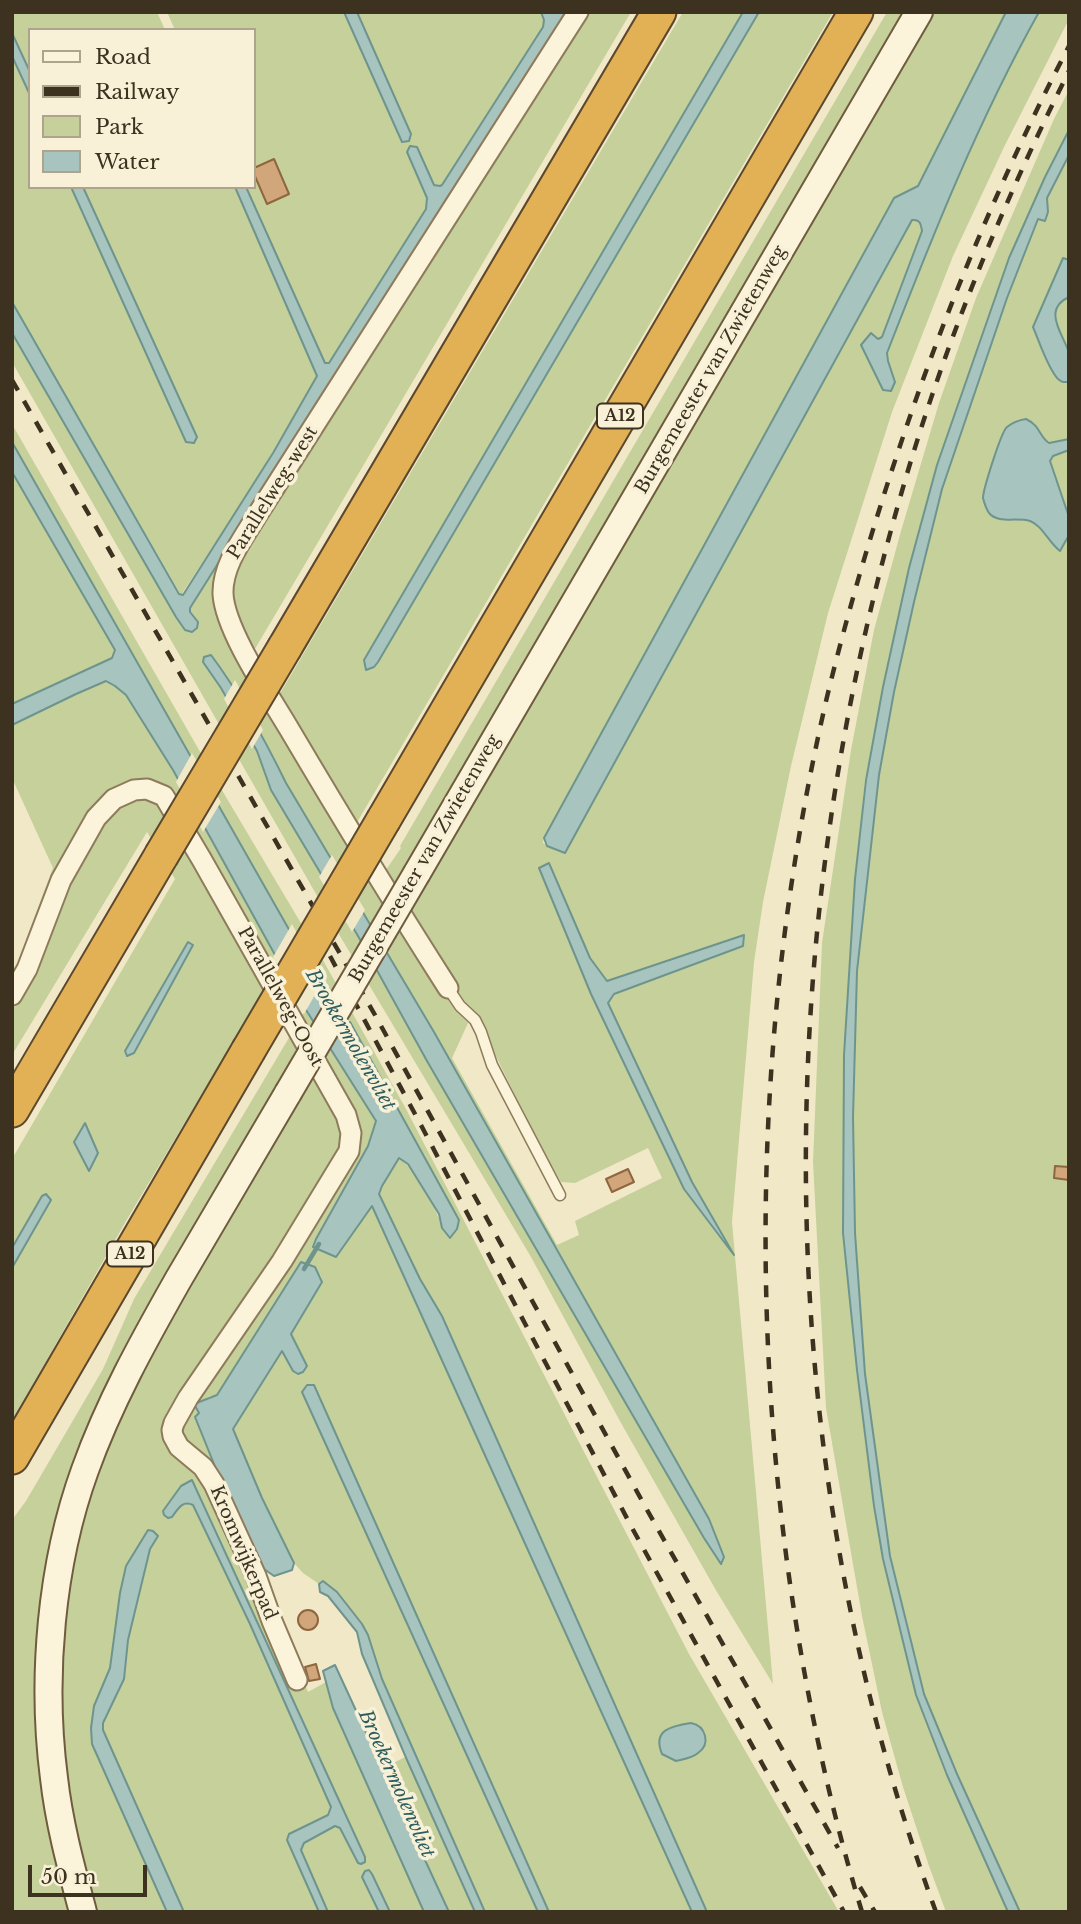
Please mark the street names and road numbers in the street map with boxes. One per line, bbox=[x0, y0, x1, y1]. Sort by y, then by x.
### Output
street label: Burgemeester van Zwietenweg bbox=[631, 242, 791, 498]
road number: A12 bbox=[597, 404, 643, 428]
street label: Parallelweg-west bbox=[223, 422, 323, 564]
street label: Burgemeester van Zwietenweg bbox=[345, 731, 505, 987]
street label: Parallelweg-Oost bbox=[233, 923, 327, 1071]
road number: A12 bbox=[107, 1242, 153, 1266]
street label: Kromwijkerpad bbox=[205, 1483, 281, 1623]

